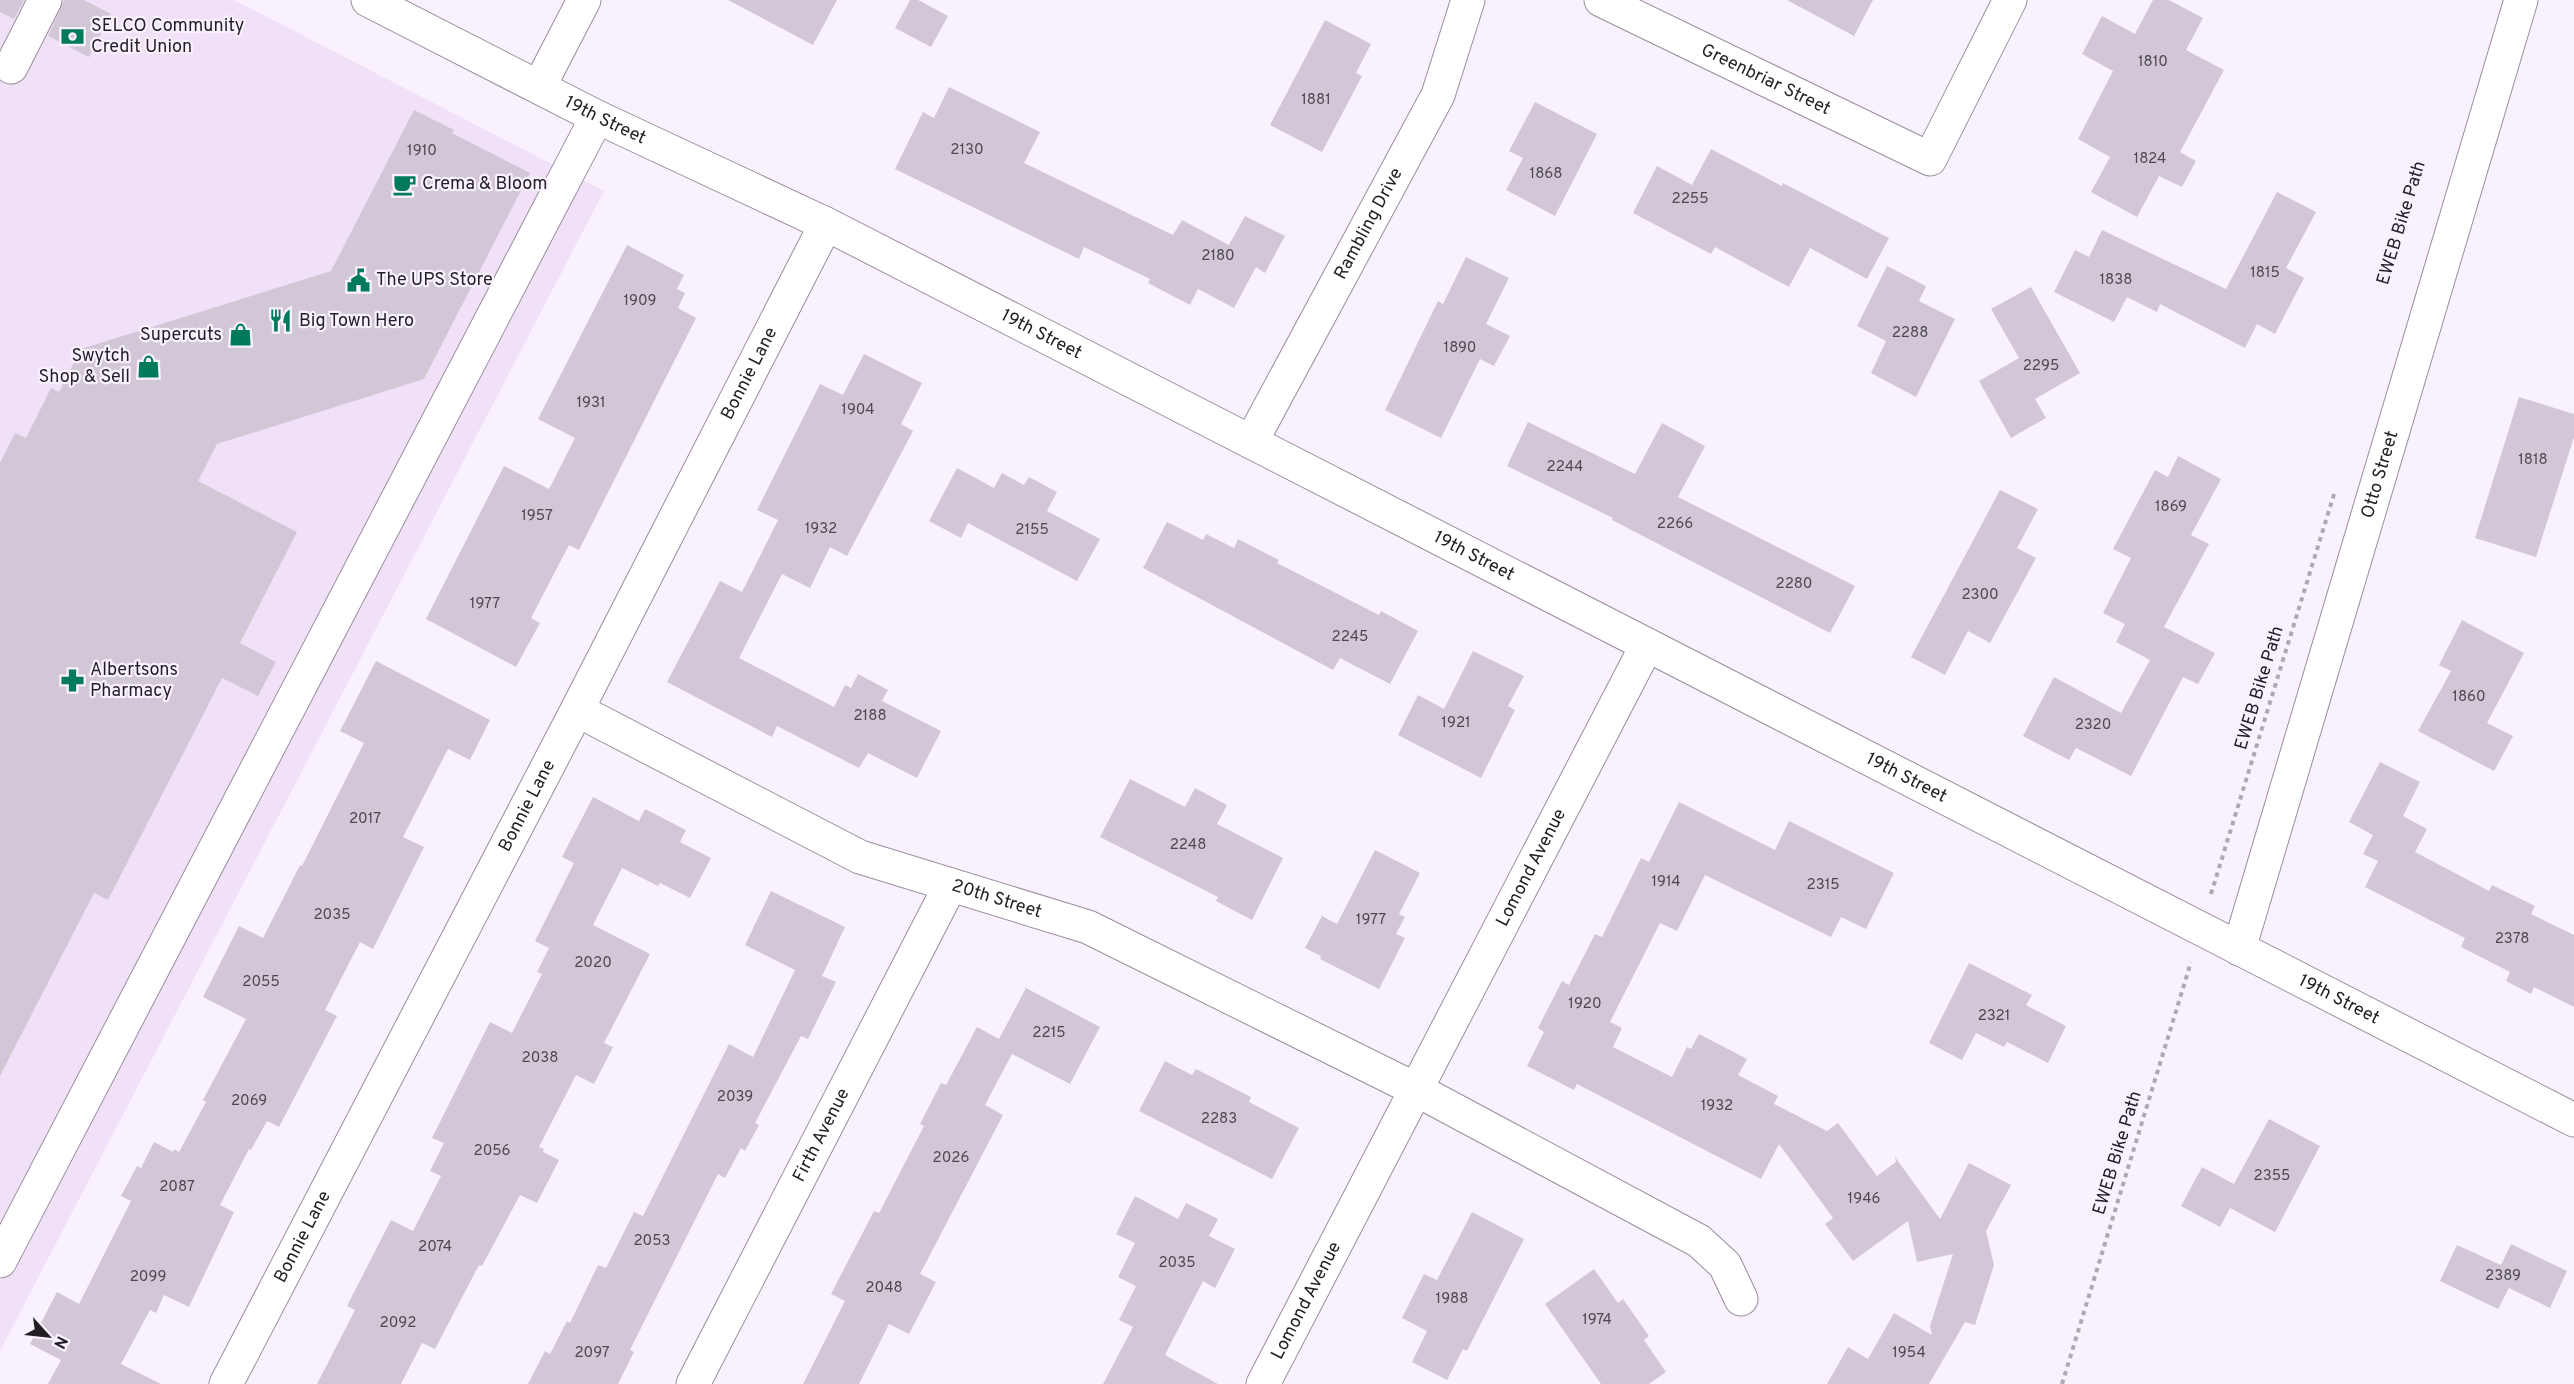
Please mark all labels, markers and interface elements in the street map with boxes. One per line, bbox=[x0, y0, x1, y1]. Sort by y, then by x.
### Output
place label: SELCO Community Credit Union bbox=[91, 15, 244, 59]
bank icon: SELCO Community Credit Union bbox=[60, 23, 86, 49]
street label: Greenbriar Street bbox=[1697, 39, 1834, 121]
house number: 1810 bbox=[2138, 53, 2168, 72]
street label: 19th Street bbox=[561, 91, 650, 150]
house number: 1881 bbox=[1301, 91, 1331, 110]
house number: 2130 bbox=[950, 141, 984, 160]
house number: 1910 bbox=[407, 142, 437, 161]
house number: 1824 bbox=[2134, 150, 2166, 169]
street label: EWEB Bike Path bbox=[2372, 158, 2432, 288]
street label: Rambling Drive bbox=[1329, 164, 1408, 284]
house number: 1868 bbox=[1530, 165, 1562, 184]
cafe icon: Crema & Bloom bbox=[391, 171, 417, 197]
place label: Crema & Bloom bbox=[422, 173, 548, 196]
house number: 2255 bbox=[1672, 190, 1709, 209]
house number: 2180 bbox=[1201, 247, 1235, 266]
house number: 1815 bbox=[2250, 264, 2280, 283]
public building icon: The UPS Store bbox=[345, 267, 371, 293]
place label: The UPS Store bbox=[376, 269, 493, 292]
house number: 1838 bbox=[2100, 271, 2132, 290]
house number: 1909 bbox=[623, 292, 657, 311]
street label: 19th Street bbox=[997, 304, 1086, 365]
restaurant icon: Big Town Hero bbox=[268, 308, 294, 334]
place label: Big Town Hero bbox=[299, 310, 414, 333]
shop icon: Supercuts bbox=[227, 322, 253, 348]
street label: Bonnie Lane bbox=[716, 323, 783, 424]
place label: Supercuts bbox=[140, 324, 222, 347]
house number: 2288 bbox=[1892, 324, 1928, 343]
house number: 1890 bbox=[1444, 339, 1476, 358]
place label: Swytch Shop & Sell bbox=[38, 345, 130, 389]
shop icon: Swytch Shop & Sell bbox=[135, 353, 161, 379]
house number: 2295 bbox=[2023, 357, 2059, 376]
house number: 1931 bbox=[576, 394, 606, 413]
house number: 1904 bbox=[841, 401, 875, 420]
street label: Otto Street bbox=[2356, 428, 2404, 521]
house number: 1818 bbox=[2518, 451, 2548, 470]
house number: 2244 bbox=[1547, 458, 1583, 477]
house number: 1869 bbox=[2155, 498, 2187, 517]
house number: 1957 bbox=[521, 507, 553, 526]
house number: 2266 bbox=[1657, 515, 1693, 534]
house number: 1932 bbox=[805, 520, 837, 539]
house number: 2155 bbox=[1015, 521, 1049, 540]
street label: 19th Street bbox=[1430, 526, 1518, 586]
house number: 2280 bbox=[1775, 575, 1813, 594]
house number: 2300 bbox=[1961, 586, 1999, 605]
house number: 1977 bbox=[470, 595, 500, 614]
street label: EWEB Bike Path bbox=[2230, 623, 2290, 753]
house number: 2245 bbox=[1332, 628, 1368, 647]
place label: Albertsons Pharmacy bbox=[90, 659, 178, 703]
pharmacy icon: Albertsons Pharmacy bbox=[59, 667, 85, 693]
house number: 1860 bbox=[2452, 688, 2486, 707]
house number: 2188 bbox=[853, 707, 887, 726]
house number: 1921 bbox=[1441, 714, 1471, 733]
house number: 2320 bbox=[2075, 716, 2111, 735]
street label: 19th Street bbox=[1862, 748, 1951, 808]
street label: Bonnie Lane bbox=[494, 756, 561, 856]
street label: Lomond Avenue bbox=[1491, 805, 1571, 930]
house number: 2017 bbox=[349, 810, 381, 829]
house number: 2248 bbox=[1170, 836, 1206, 855]
house number: 1914 bbox=[1651, 873, 1681, 892]
street label: 20th Street bbox=[949, 874, 1045, 924]
house number: 2315 bbox=[1806, 876, 1840, 895]
house number: 2035 bbox=[313, 906, 351, 925]
house number: 1977 bbox=[1356, 911, 1386, 930]
house number: 2378 bbox=[2495, 930, 2529, 949]
house number: 2020 bbox=[574, 954, 612, 973]
street label: 19th Street bbox=[2295, 969, 2383, 1030]
house number: 2055 bbox=[242, 973, 280, 992]
house number: 1920 bbox=[1568, 995, 1602, 1014]
house number: 2321 bbox=[1978, 1007, 2010, 1026]
house number: 2215 bbox=[1032, 1024, 1066, 1043]
house number: 2038 bbox=[521, 1049, 559, 1068]
street label: Firth Avenue bbox=[788, 1084, 855, 1186]
house number: 2039 bbox=[717, 1088, 753, 1107]
street label: EWEB Bike Path bbox=[2088, 1088, 2148, 1218]
house number: 2069 bbox=[231, 1092, 267, 1111]
house number: 1932 bbox=[1701, 1097, 1733, 1116]
house number: 2283 bbox=[1201, 1110, 1237, 1129]
house number: 2056 bbox=[473, 1142, 511, 1161]
house number: 2026 bbox=[933, 1149, 970, 1168]
house number: 2355 bbox=[2254, 1167, 2290, 1186]
house number: 2087 bbox=[159, 1178, 195, 1197]
street label: Bonnie Lane bbox=[269, 1187, 336, 1287]
house number: 1946 bbox=[1848, 1190, 1880, 1209]
house number: 2053 bbox=[633, 1232, 671, 1251]
house number: 2074 bbox=[418, 1238, 452, 1257]
street label: Lomond Avenue bbox=[1266, 1238, 1346, 1363]
house number: 2035 bbox=[1158, 1254, 1196, 1273]
house number: 2389 bbox=[2485, 1267, 2521, 1286]
house number: 2099 bbox=[130, 1268, 166, 1287]
house number: 2048 bbox=[865, 1279, 903, 1298]
house number: 1988 bbox=[1436, 1290, 1468, 1309]
north arrow bbox=[18, 1306, 78, 1366]
house number: 1974 bbox=[1582, 1311, 1612, 1330]
house number: 2092 bbox=[380, 1314, 416, 1333]
text: N bbox=[48, 1332, 71, 1352]
house number: 2097 bbox=[574, 1344, 610, 1363]
house number: 1954 bbox=[1892, 1344, 1926, 1363]

